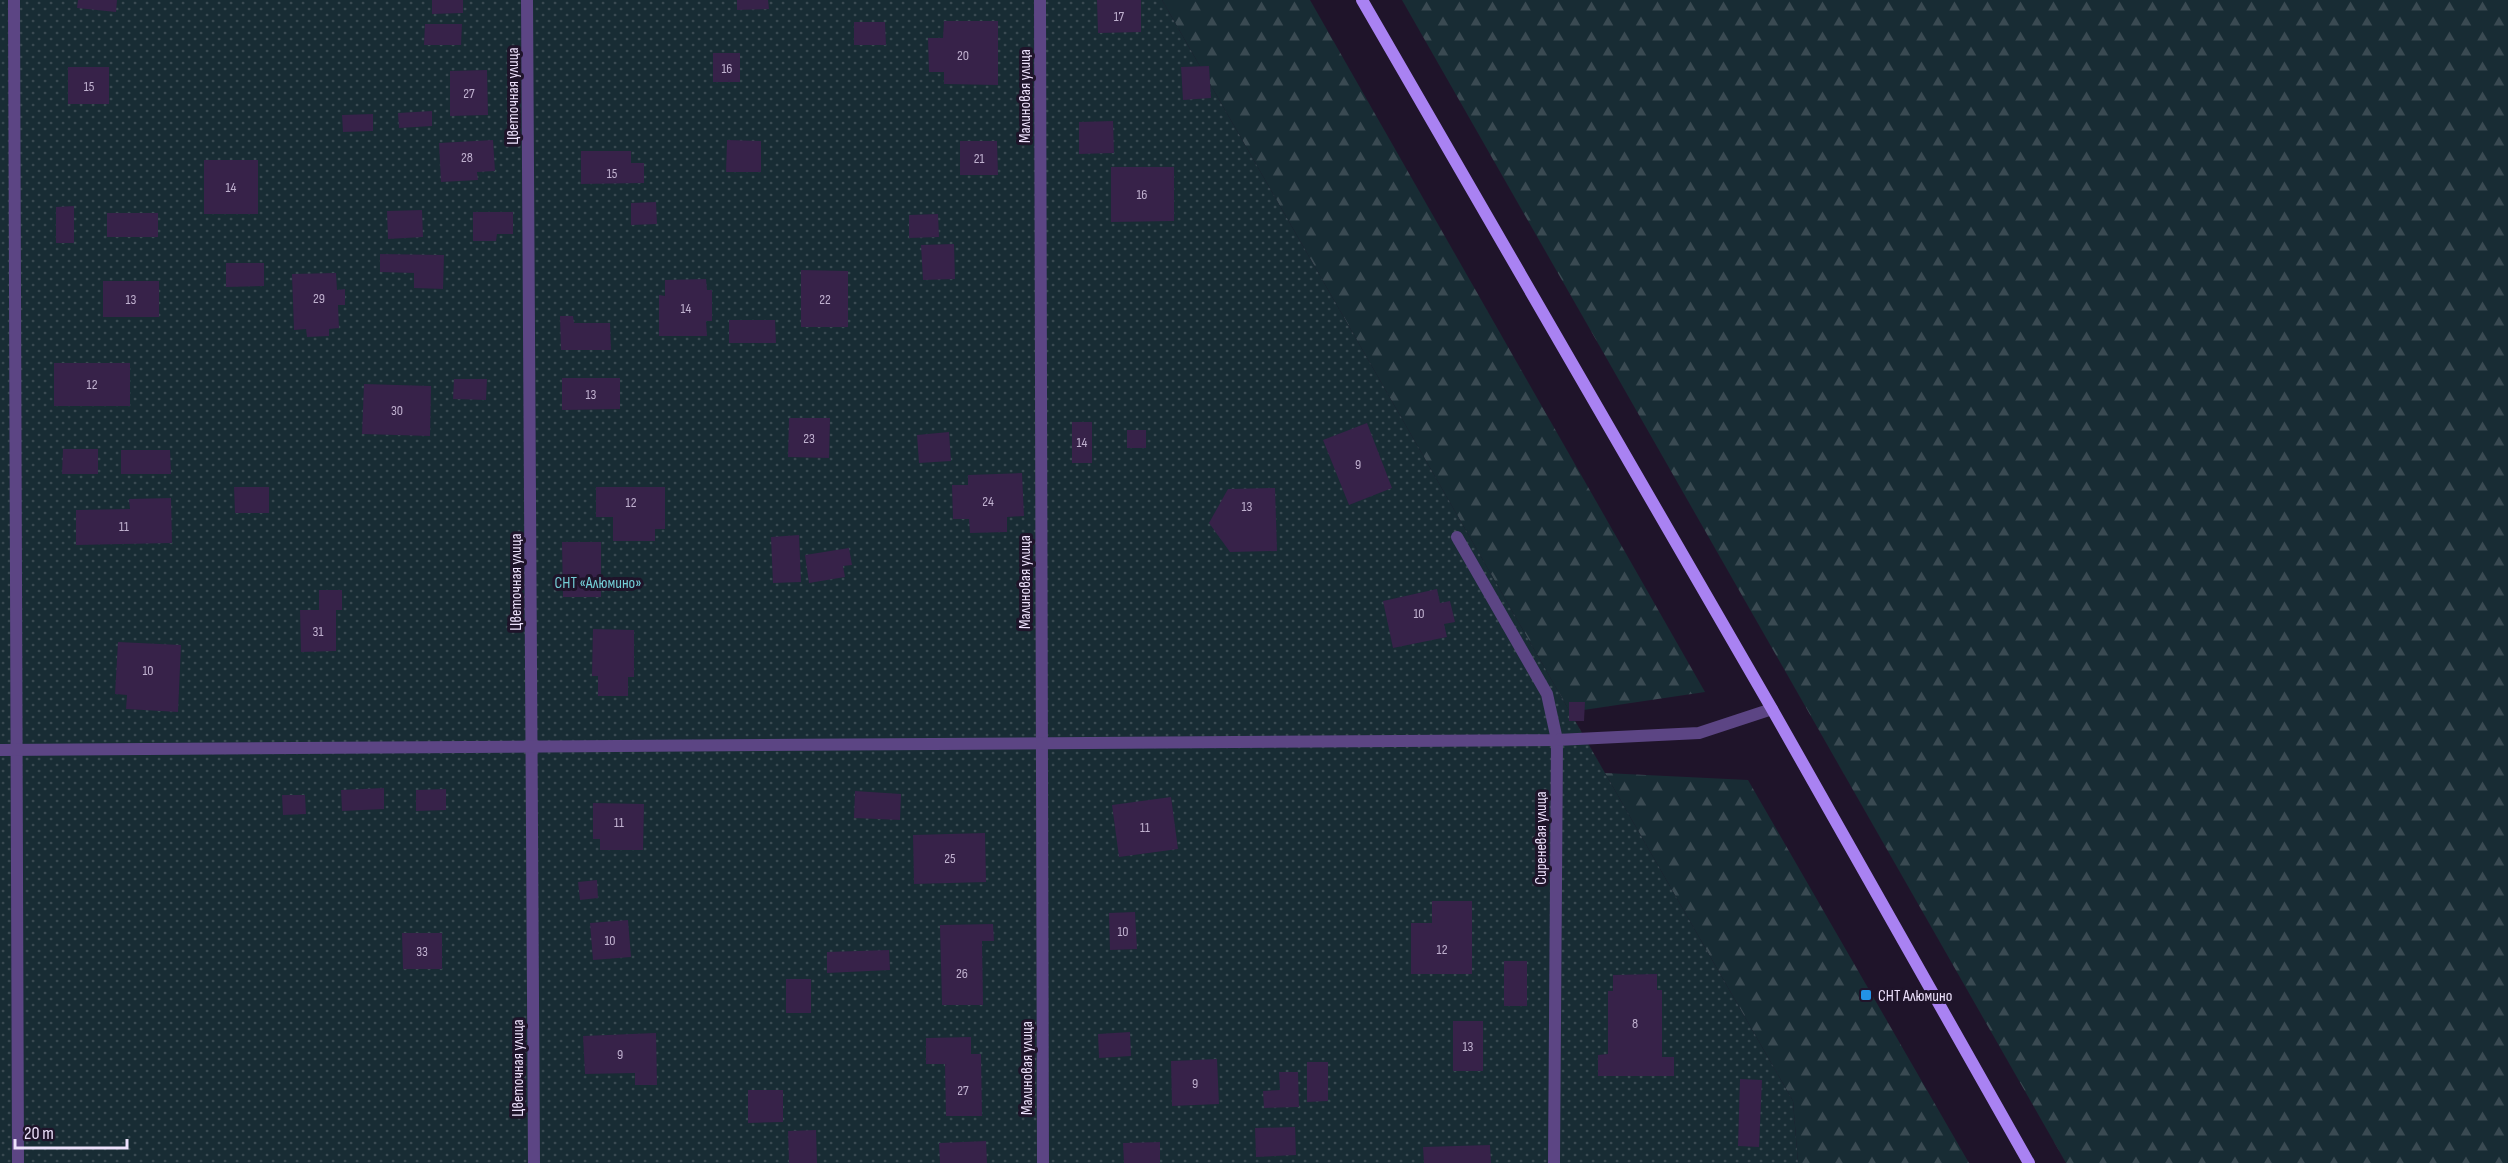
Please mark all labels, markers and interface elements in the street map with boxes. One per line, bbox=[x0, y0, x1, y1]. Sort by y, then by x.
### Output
house number: 17 bbox=[1114, 8, 1125, 25]
street label: Цветочная улица bbox=[504, 47, 523, 145]
house number: 20 bbox=[957, 47, 969, 64]
street label: Малиновая улица bbox=[1016, 49, 1035, 143]
house number: 16 bbox=[721, 60, 733, 77]
house number: 15 bbox=[84, 78, 95, 95]
house number: 27 bbox=[463, 85, 475, 102]
house number: 28 bbox=[461, 149, 473, 166]
house number: 21 bbox=[974, 150, 984, 167]
house number: 15 bbox=[607, 165, 618, 182]
house number: 14 bbox=[226, 179, 237, 196]
house number: 16 bbox=[1136, 186, 1148, 203]
house number: 29 bbox=[313, 290, 325, 307]
house number: 13 bbox=[126, 291, 137, 308]
house number: 22 bbox=[819, 291, 831, 308]
house number: 14 bbox=[681, 300, 692, 317]
house number: 12 bbox=[87, 376, 98, 393]
house number: 13 bbox=[586, 386, 597, 403]
house number: 30 bbox=[391, 402, 403, 419]
house number: 23 bbox=[803, 430, 815, 447]
house number: 14 bbox=[1077, 434, 1088, 451]
house number: 9 bbox=[1355, 456, 1361, 473]
house number: 24 bbox=[982, 493, 994, 510]
house number: 12 bbox=[626, 494, 637, 511]
house number: 13 bbox=[1242, 498, 1253, 515]
house number: 11 bbox=[119, 518, 129, 535]
street label: Цветочная улица bbox=[507, 533, 526, 631]
street label: Малиновая улица bbox=[1016, 535, 1035, 629]
park label: СНТ «Алюмино» bbox=[555, 574, 642, 593]
house number: 10 bbox=[1413, 605, 1425, 622]
house number: 31 bbox=[313, 623, 323, 640]
house number: 10 bbox=[142, 662, 154, 679]
street label: Сиреневая улица bbox=[1532, 791, 1551, 885]
house number: 11 bbox=[614, 814, 624, 831]
house number: 11 bbox=[1140, 819, 1150, 836]
house number: 25 bbox=[944, 850, 956, 867]
house number: 10 bbox=[1117, 923, 1129, 940]
house number: 10 bbox=[604, 932, 616, 949]
house number: 12 bbox=[1437, 941, 1448, 958]
house number: 33 bbox=[416, 943, 428, 960]
house number: 26 bbox=[956, 965, 968, 982]
place label: СНТ Алюмино bbox=[1878, 987, 1952, 1006]
marker: СНТ Алюмино bbox=[1859, 988, 1873, 1002]
house number: 8 bbox=[1632, 1015, 1638, 1032]
street label: Цветочная улица bbox=[509, 1019, 528, 1117]
street label: Малиновая улица bbox=[1018, 1021, 1037, 1115]
house number: 13 bbox=[1463, 1038, 1474, 1055]
house number: 9 bbox=[617, 1046, 623, 1063]
house number: 9 bbox=[1192, 1075, 1198, 1092]
house number: 27 bbox=[957, 1082, 969, 1099]
scale bar bbox=[15, 1112, 128, 1150]
text: 20 m bbox=[24, 1123, 54, 1144]

